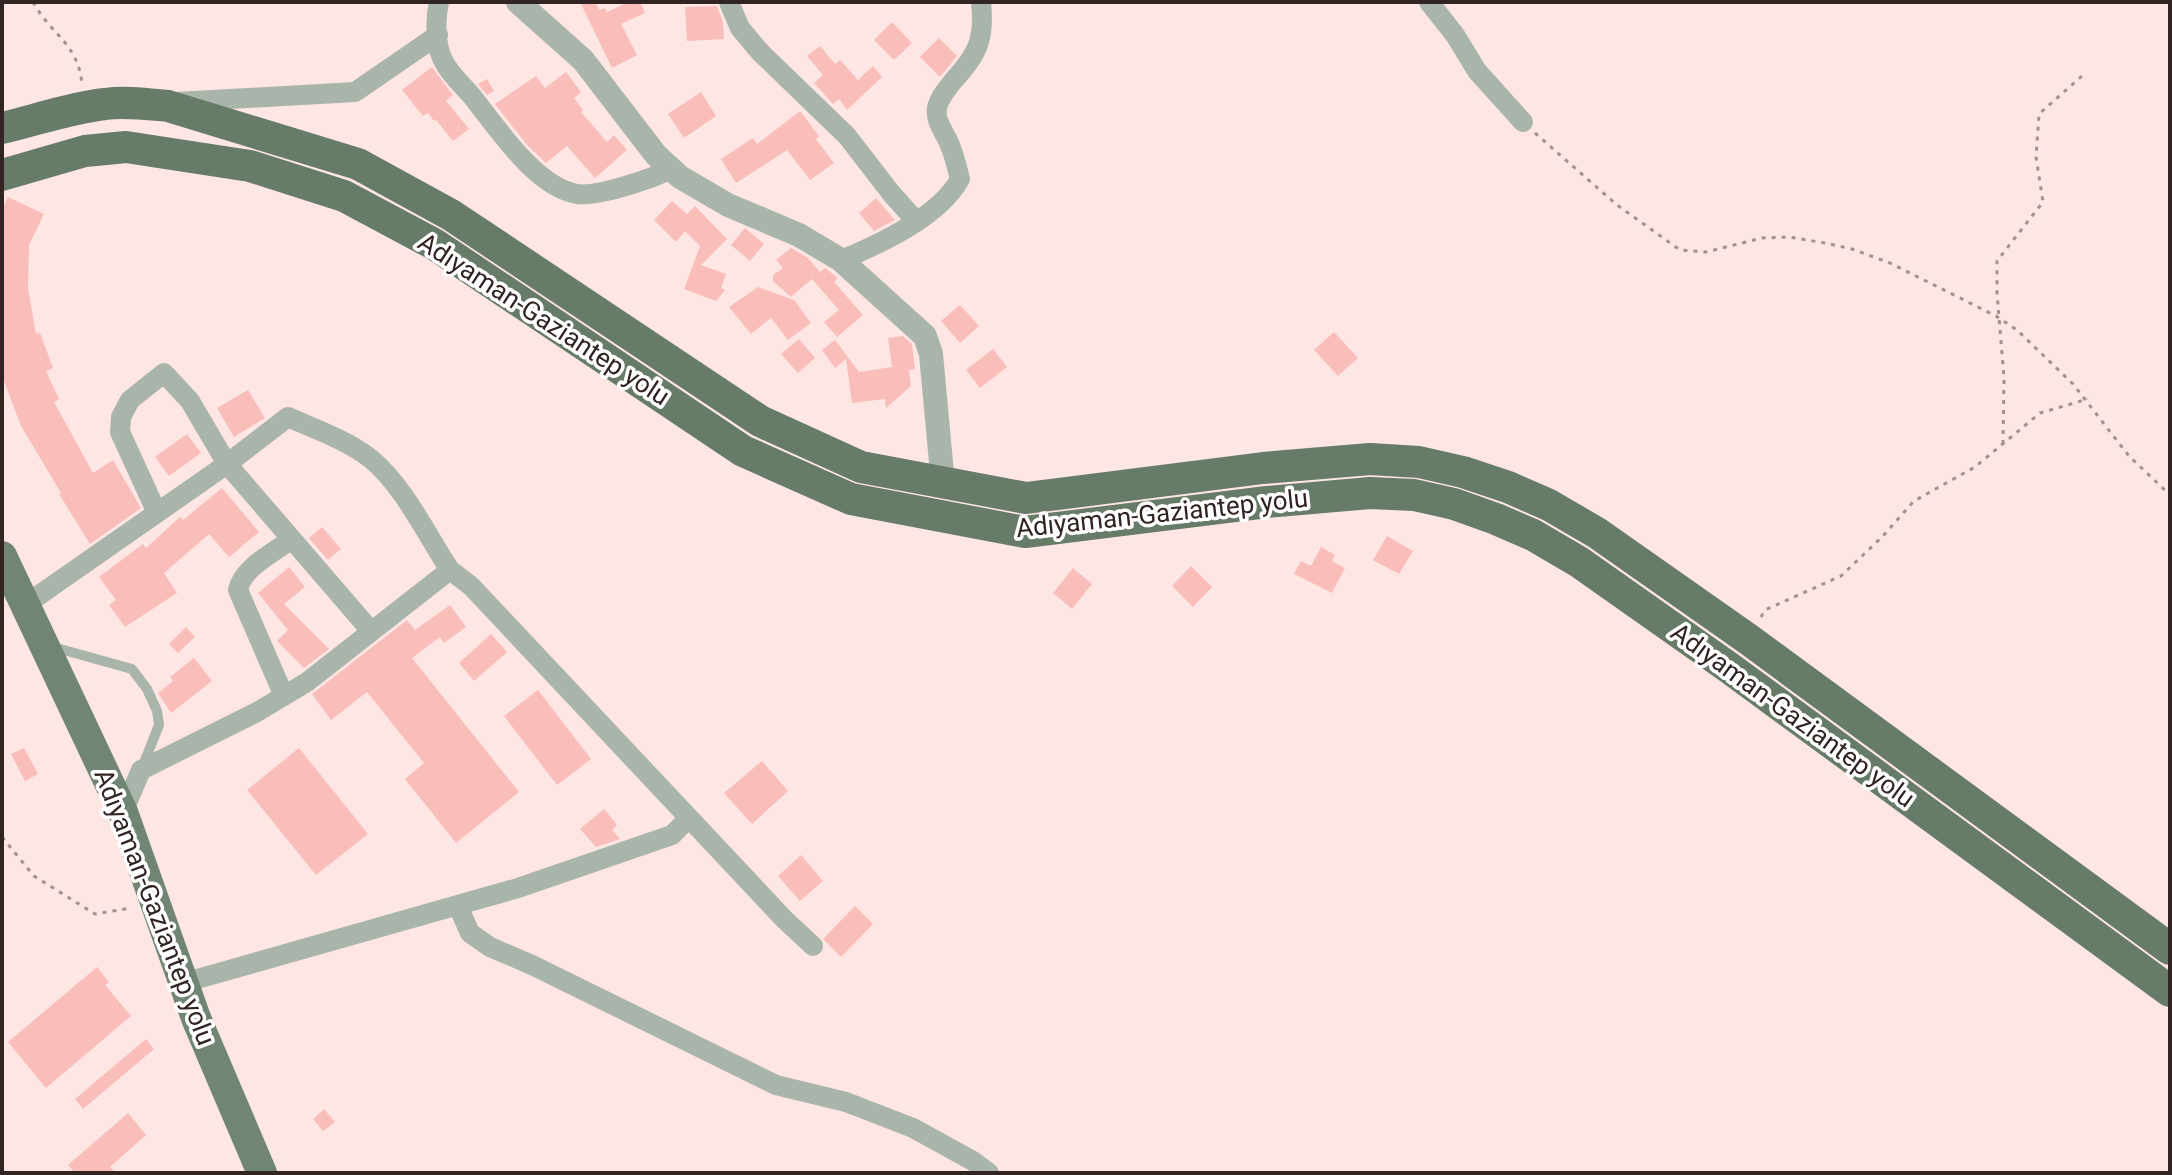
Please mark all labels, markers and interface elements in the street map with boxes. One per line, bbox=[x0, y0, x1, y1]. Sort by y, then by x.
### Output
street label: Adıyaman-Gaziantep yolu bbox=[413, 227, 675, 411]
street label: Adıyaman-Gaziantep yolu bbox=[1015, 483, 1309, 543]
street label: Adıyaman-Gaziantep yolu bbox=[1666, 617, 1920, 813]
street label: Adıyaman-Gaziantep yolu bbox=[88, 765, 222, 1049]

